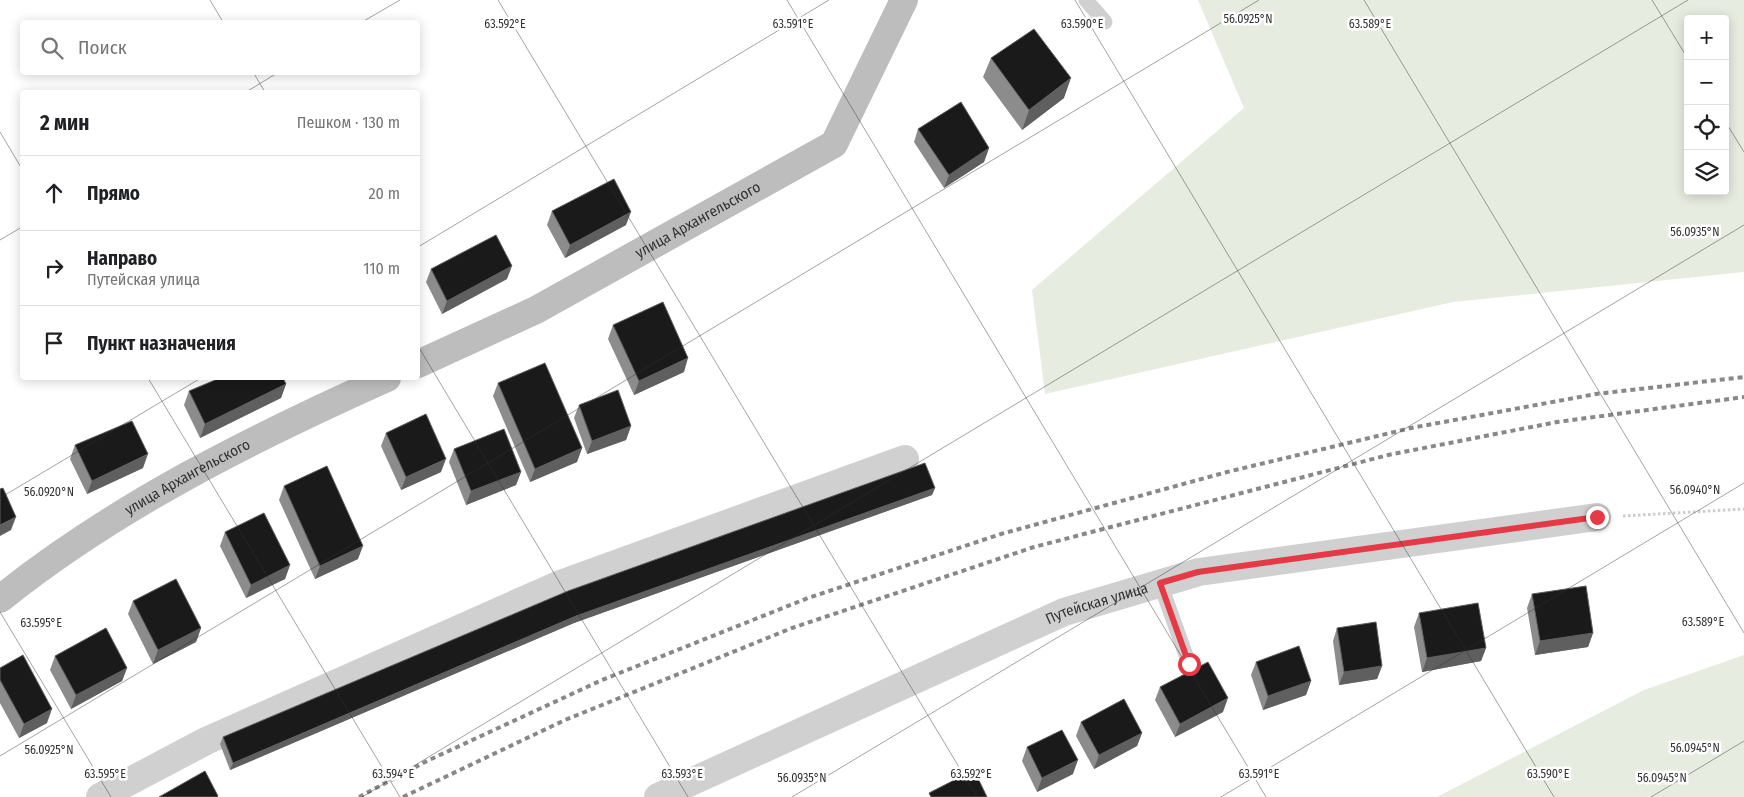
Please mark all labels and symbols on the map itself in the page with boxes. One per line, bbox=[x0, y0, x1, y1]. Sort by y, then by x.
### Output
text: 56.0925°N bbox=[1223, 12, 1273, 26]
text: 63.592°E bbox=[484, 17, 526, 31]
text: 63.591°E bbox=[773, 17, 814, 31]
text: 63.590°E bbox=[1061, 17, 1104, 31]
text: 63.589°E bbox=[1349, 17, 1392, 31]
street label: улица Архангельского bbox=[632, 178, 764, 262]
text: 56.0935°N bbox=[1670, 225, 1720, 239]
street label: улица Архангельского bbox=[121, 435, 253, 519]
text: 56.0940°N bbox=[1670, 483, 1720, 497]
text: 56.0920°N bbox=[24, 485, 74, 499]
route end bbox=[1586, 506, 1609, 529]
street label: Путейская улица bbox=[1043, 579, 1150, 628]
text: 63.589°E bbox=[1682, 615, 1725, 629]
text: 63.595°E bbox=[20, 616, 62, 630]
route start bbox=[1178, 653, 1201, 676]
text: 56.0945°N bbox=[1670, 741, 1720, 755]
text: 56.0925°N bbox=[24, 743, 74, 757]
text: 63.595°E bbox=[84, 767, 126, 781]
text: 63.594°E bbox=[372, 767, 414, 781]
text: 63.593°E bbox=[661, 767, 703, 781]
text: 63.592°E bbox=[950, 767, 992, 781]
text: 63.591°E bbox=[1239, 767, 1280, 781]
text: 63.590°E bbox=[1527, 767, 1570, 781]
text: 56.0935°N bbox=[777, 771, 827, 785]
text: 56.0945°N bbox=[1637, 771, 1687, 785]

